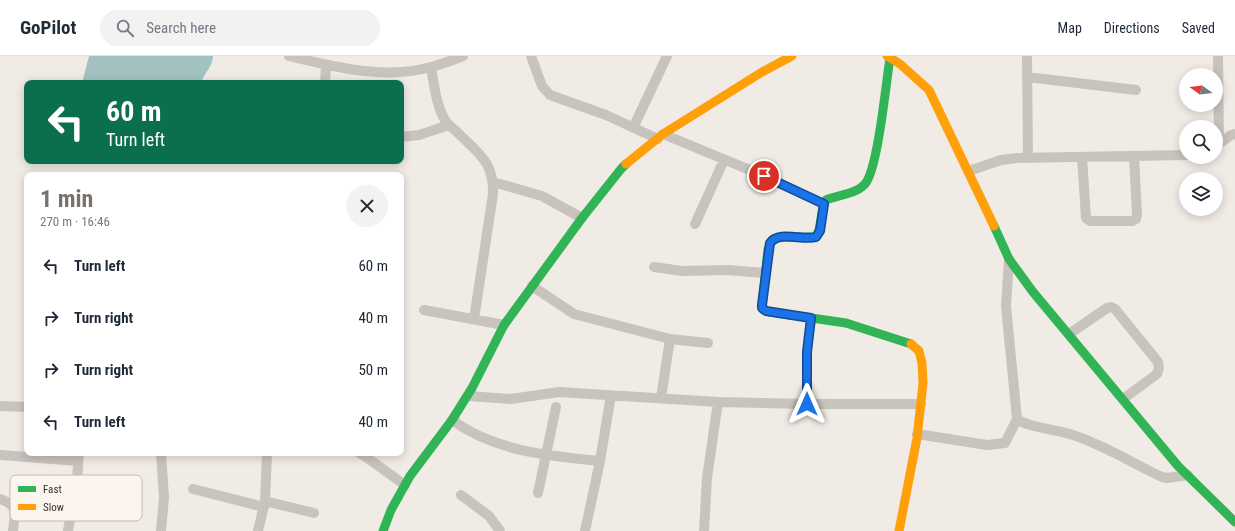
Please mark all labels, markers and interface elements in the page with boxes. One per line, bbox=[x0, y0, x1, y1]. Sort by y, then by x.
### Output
search box bbox=[100, 10, 380, 46]
text: GoPilot bbox=[20, 16, 76, 39]
icon: search bbox=[114, 17, 136, 39]
text: Search here bbox=[146, 19, 216, 37]
text: Map bbox=[1058, 20, 1082, 36]
text: Directions bbox=[1104, 20, 1160, 36]
text: Saved bbox=[1182, 20, 1215, 36]
north arrow bbox=[1179, 68, 1223, 112]
map controls bbox=[1179, 68, 1223, 216]
text: 60 m bbox=[106, 95, 162, 128]
icon: left bbox=[40, 96, 92, 148]
button: search bbox=[1179, 120, 1223, 164]
text: Turn left bbox=[106, 129, 165, 150]
pin bbox=[747, 159, 781, 193]
icon: arrive bbox=[753, 165, 775, 187]
button: layers bbox=[1179, 172, 1223, 216]
text: 1 min bbox=[40, 185, 93, 213]
button: close bbox=[346, 185, 388, 227]
text: 270 m · 16:46 bbox=[40, 214, 110, 229]
icon: left bbox=[40, 255, 62, 277]
text: Turn left bbox=[74, 257, 125, 275]
text: 60 m bbox=[358, 257, 388, 275]
icon: right bbox=[40, 307, 62, 329]
text: Turn right bbox=[74, 309, 133, 327]
text: 40 m bbox=[358, 309, 388, 327]
icon: right bbox=[40, 359, 62, 381]
text: Turn right bbox=[74, 361, 133, 379]
text: 50 m bbox=[358, 361, 388, 379]
position arrow bbox=[786, 383, 828, 425]
icon: left bbox=[40, 411, 62, 433]
text: Turn left bbox=[74, 413, 125, 431]
text: 40 m bbox=[358, 413, 388, 431]
legend bbox=[10, 475, 142, 521]
text: Fast bbox=[43, 483, 62, 496]
text: Slow bbox=[43, 501, 64, 514]

